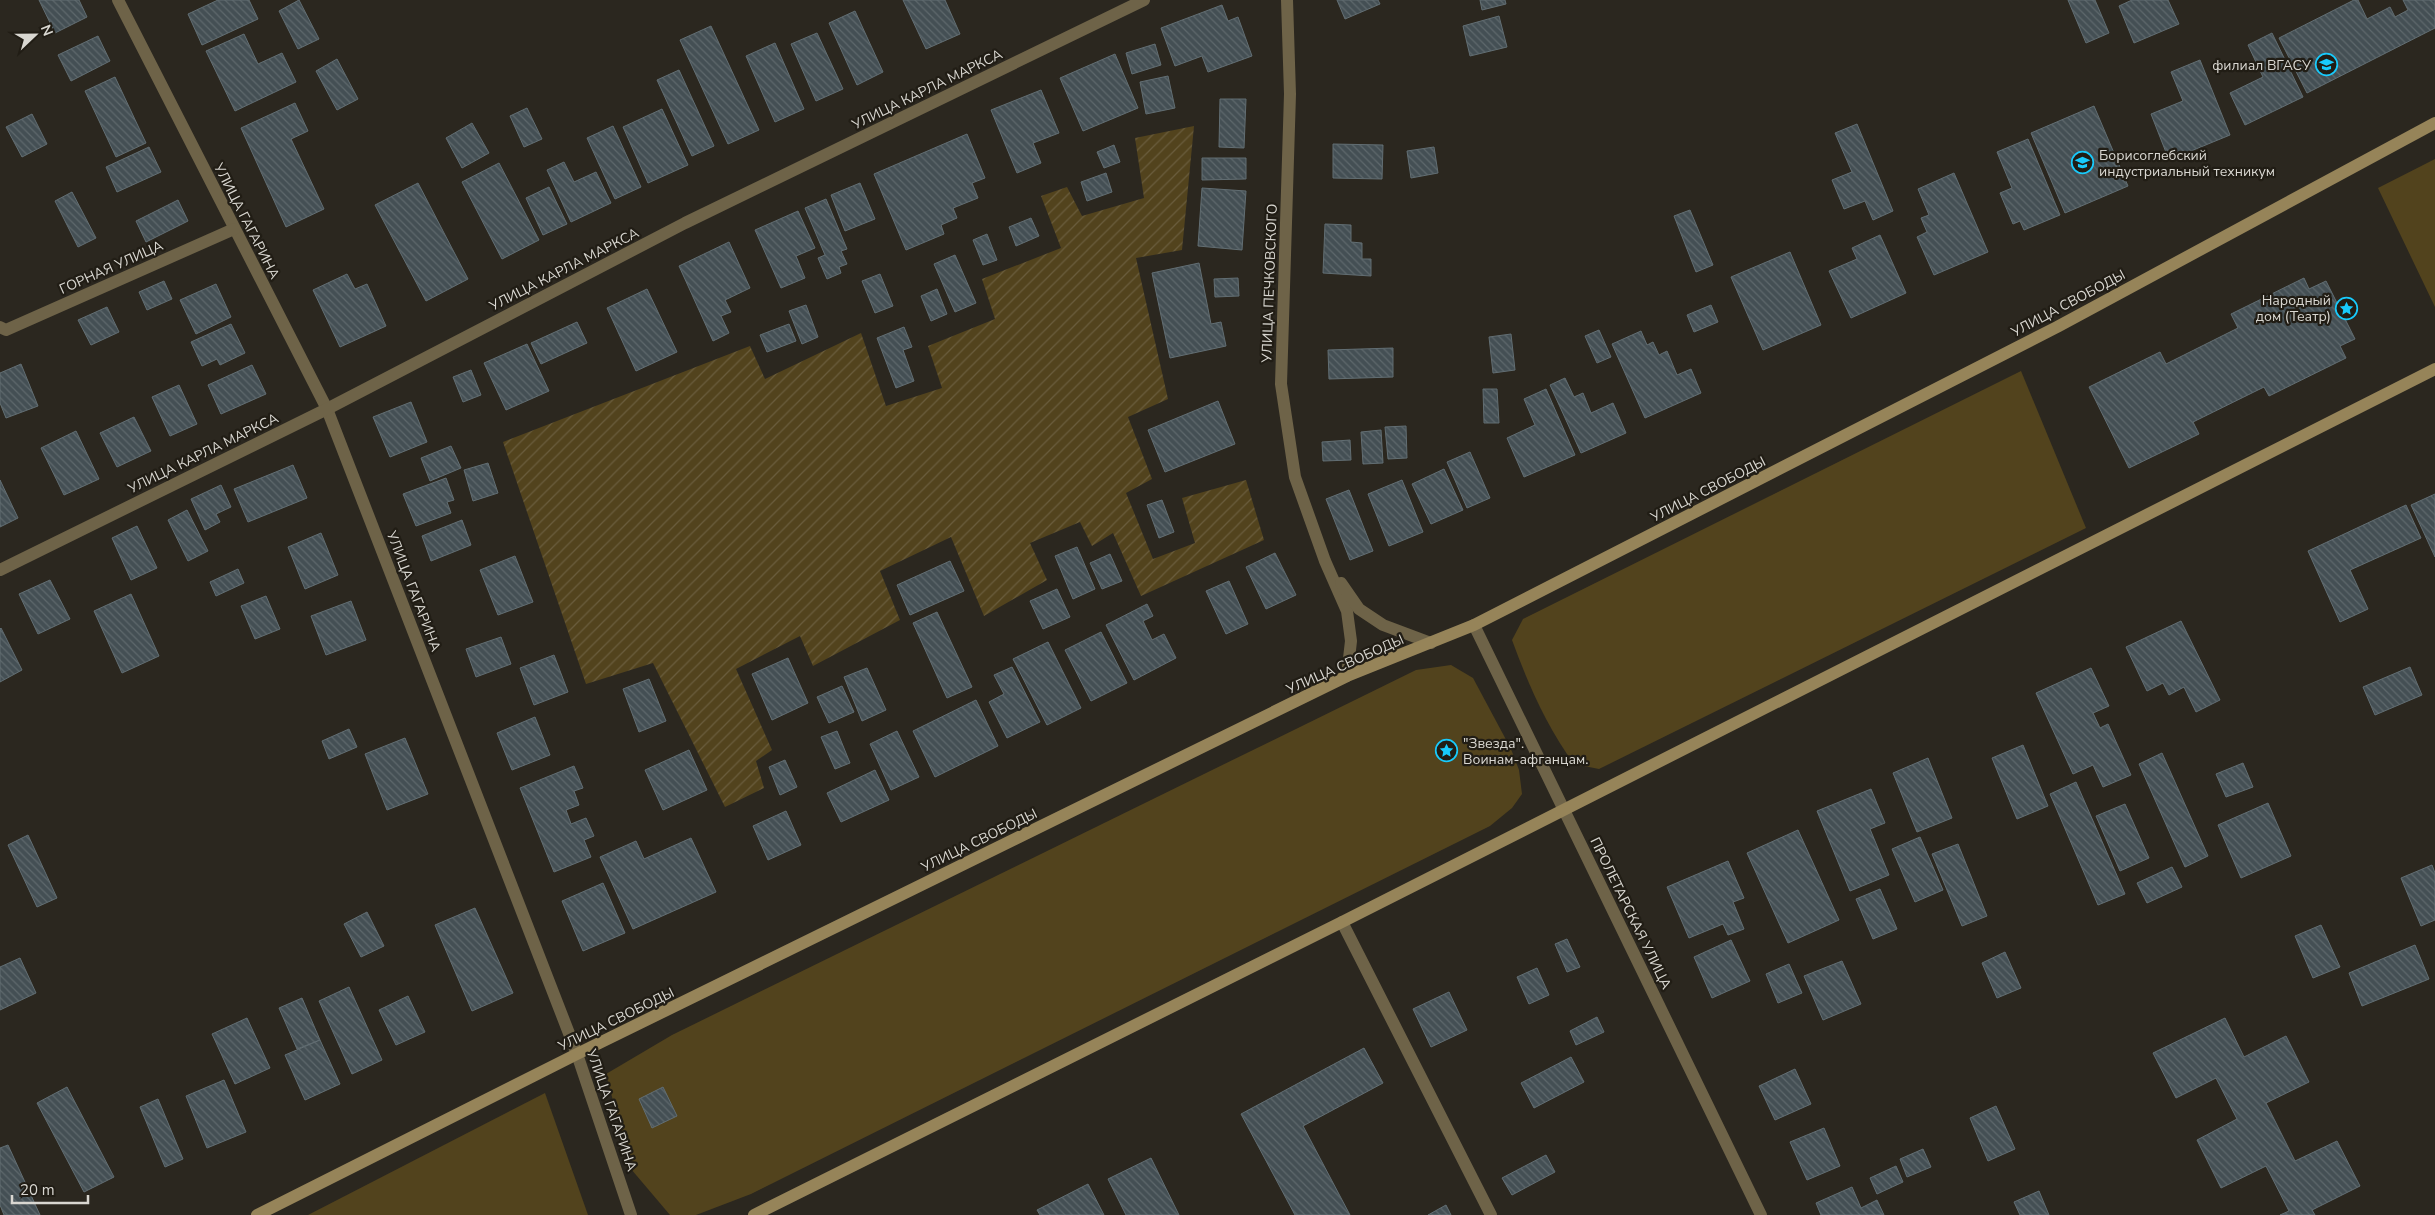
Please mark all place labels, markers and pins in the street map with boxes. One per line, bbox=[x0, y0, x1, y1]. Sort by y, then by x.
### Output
school or university icon: филиал ВГАСУ bbox=[2315, 53, 2339, 77]
place label: филиал ВГАСУ bbox=[2212, 56, 2312, 75]
place label: Борисоглебский индустриальный техникум bbox=[2099, 146, 2275, 181]
school or university icon: Борисоглебский индустриальный техникум bbox=[2071, 151, 2095, 175]
place label: Народный дом (Театр) bbox=[2256, 291, 2331, 326]
place icon: Народный дом (Театр) bbox=[2335, 296, 2359, 320]
place label: "Звезда". Воинам-афганцам. bbox=[1463, 734, 1588, 769]
place icon: "Звезда". Воинам-афганцам. bbox=[1435, 739, 1459, 763]

